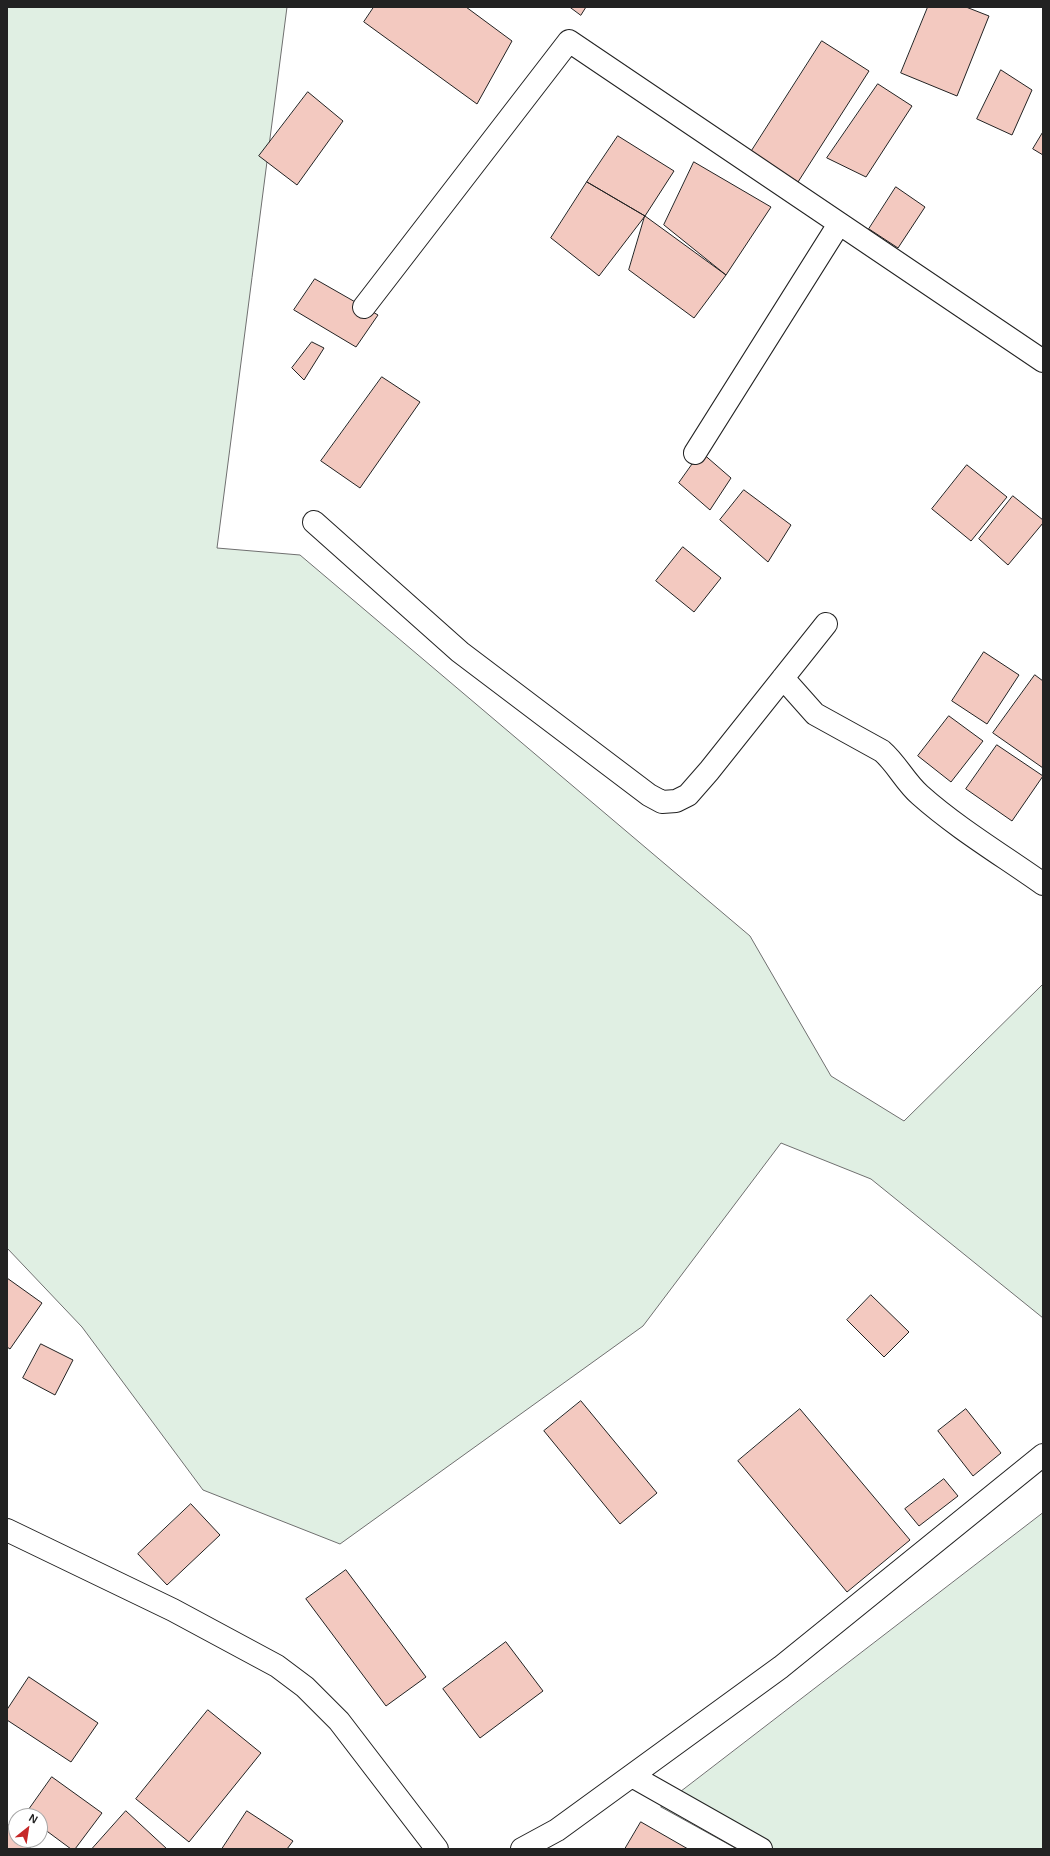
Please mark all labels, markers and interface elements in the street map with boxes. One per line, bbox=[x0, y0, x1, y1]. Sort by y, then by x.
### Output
north arrow bbox=[8, 1808, 48, 1848]
text: N bbox=[27, 1811, 40, 1826]

